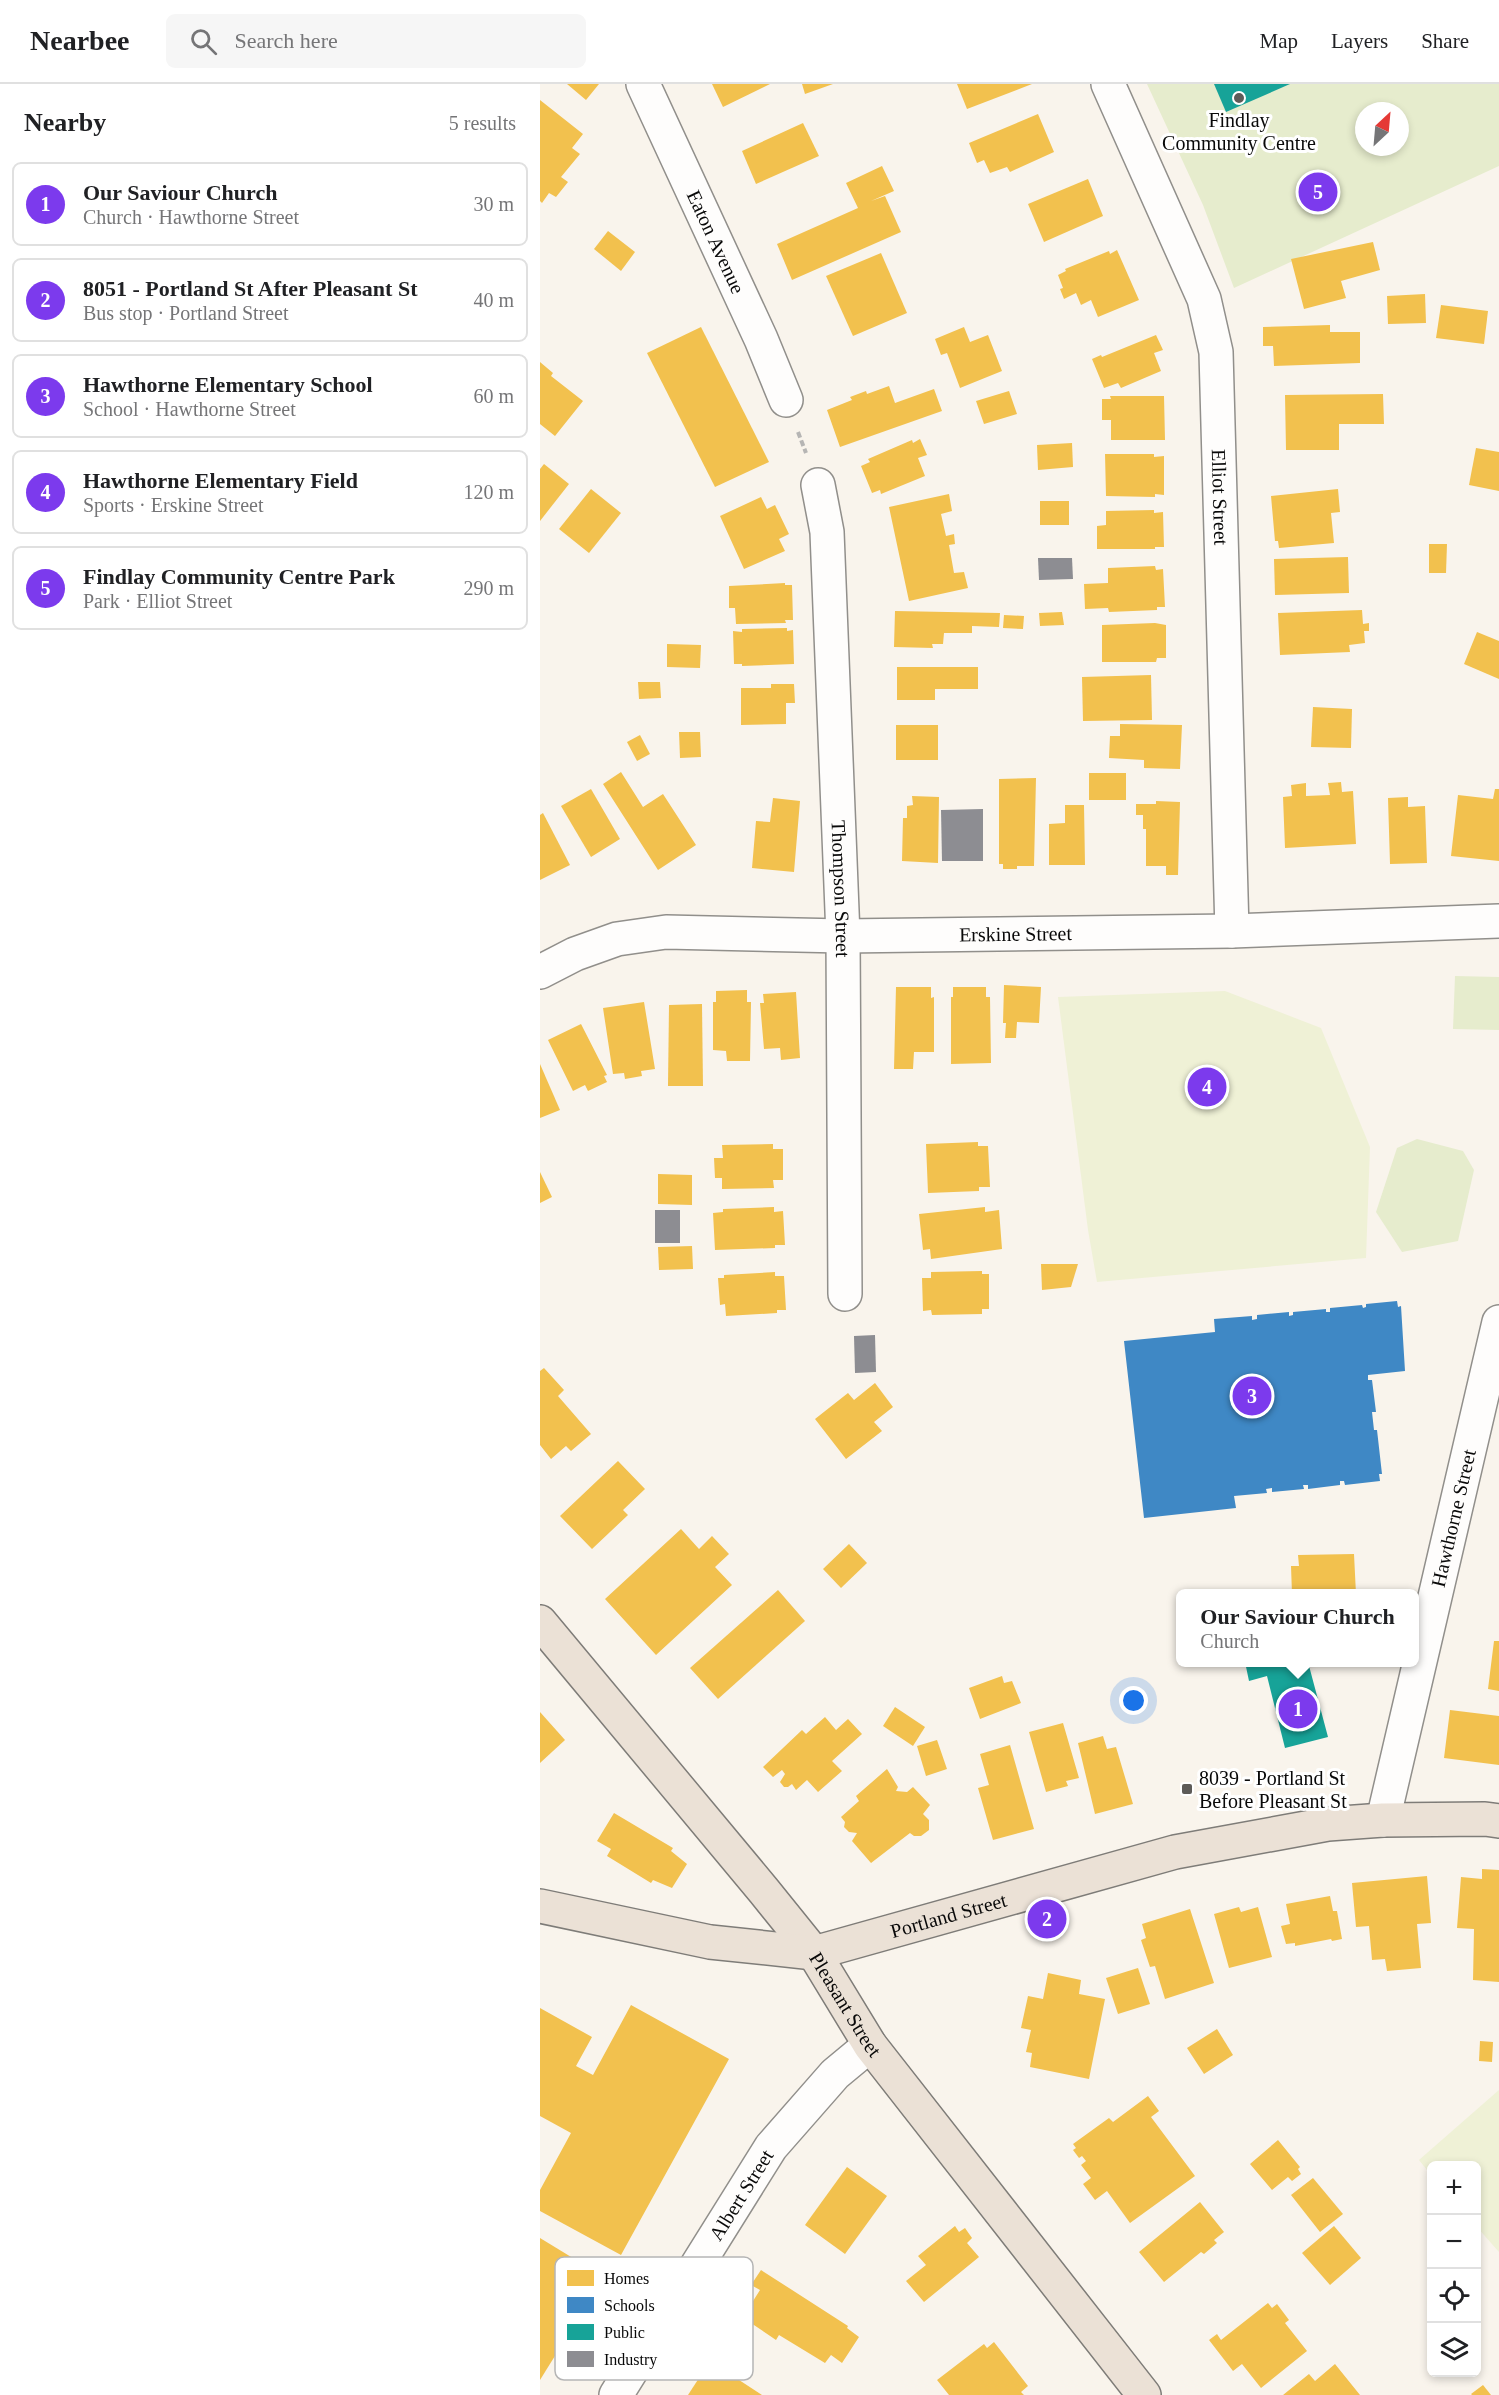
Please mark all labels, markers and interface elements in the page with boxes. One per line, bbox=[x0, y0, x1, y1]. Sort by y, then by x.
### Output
search box bbox=[166, 14, 586, 68]
text: Nearbee bbox=[30, 25, 130, 56]
icon: search bbox=[187, 25, 220, 58]
text: Search here bbox=[235, 28, 338, 53]
text: Map bbox=[1260, 29, 1298, 53]
text: Layers bbox=[1331, 29, 1388, 53]
text: Share bbox=[1421, 29, 1469, 53]
marker: Findlay Community Centre bbox=[1232, 91, 1246, 105]
north arrow bbox=[1355, 102, 1409, 156]
text: Nearby bbox=[24, 108, 106, 137]
place label: Findlay Community Centre bbox=[1162, 109, 1316, 155]
text: 5 results bbox=[449, 112, 516, 134]
pin: 5 bbox=[1298, 170, 1338, 214]
text: Our Saviour Church bbox=[83, 180, 277, 205]
street label: Eaton Avenue bbox=[683, 187, 749, 297]
text: 1 bbox=[41, 193, 51, 215]
text: 30 m bbox=[473, 193, 514, 215]
text: Church · Hawthorne Street bbox=[83, 206, 299, 228]
text: 8051 - Portland St After Pleasant St bbox=[83, 276, 417, 301]
text: 2 bbox=[41, 289, 51, 311]
text: 40 m bbox=[473, 289, 514, 311]
text: Bus stop · Portland Street bbox=[83, 302, 289, 324]
text: Hawthorne Elementary School bbox=[83, 372, 373, 397]
text: 3 bbox=[41, 385, 51, 407]
text: 60 m bbox=[473, 385, 514, 407]
text: School · Hawthorne Street bbox=[83, 398, 296, 420]
street label: Elliot Street bbox=[1208, 449, 1232, 546]
text: Hawthorne Elementary Field bbox=[83, 468, 358, 493]
text: 4 bbox=[41, 481, 51, 503]
text: 120 m bbox=[463, 481, 514, 503]
text: Sports · Erskine Street bbox=[83, 494, 264, 516]
text: Findlay Community Centre Park bbox=[83, 564, 395, 589]
text: 5 bbox=[41, 577, 51, 599]
text: 290 m bbox=[463, 577, 514, 599]
text: Park · Elliot Street bbox=[83, 590, 232, 612]
street label: Thompson Street bbox=[827, 820, 854, 958]
street label: Erskine Street bbox=[959, 922, 1072, 946]
pin: 4 bbox=[1188, 1064, 1226, 1110]
pin: 3 bbox=[1232, 1374, 1272, 1418]
street label: Hawthorne Street bbox=[1427, 1447, 1480, 1589]
popup bbox=[1176, 1589, 1419, 1667]
text: Our Saviour Church bbox=[1200, 1604, 1395, 1629]
text: Church bbox=[1200, 1630, 1259, 1652]
your location bbox=[1119, 1686, 1148, 1715]
pin: 1 bbox=[1278, 1686, 1317, 1732]
place label: 8039 - Portland St Before Pleasant St bbox=[1199, 1767, 1347, 1812]
marker: 8039 - Portland St Before Pleasant St bbox=[1180, 1782, 1194, 1796]
street label: Portland Street bbox=[888, 1889, 1009, 1942]
pin: 2 bbox=[1028, 1896, 1066, 1942]
street label: Pleasant Street bbox=[805, 1948, 886, 2061]
street label: Albert Street bbox=[704, 2145, 778, 2244]
map controls bbox=[1427, 2161, 1481, 2377]
button: + bbox=[1427, 2161, 1481, 2215]
button: − bbox=[1427, 2215, 1481, 2269]
legend bbox=[555, 2257, 753, 2380]
button: locate bbox=[1427, 2269, 1481, 2323]
text: Homes bbox=[604, 2270, 649, 2287]
text: Schools bbox=[604, 2297, 655, 2314]
button: layers bbox=[1427, 2323, 1481, 2377]
text: Public bbox=[604, 2324, 645, 2341]
text: Industry bbox=[604, 2351, 657, 2369]

